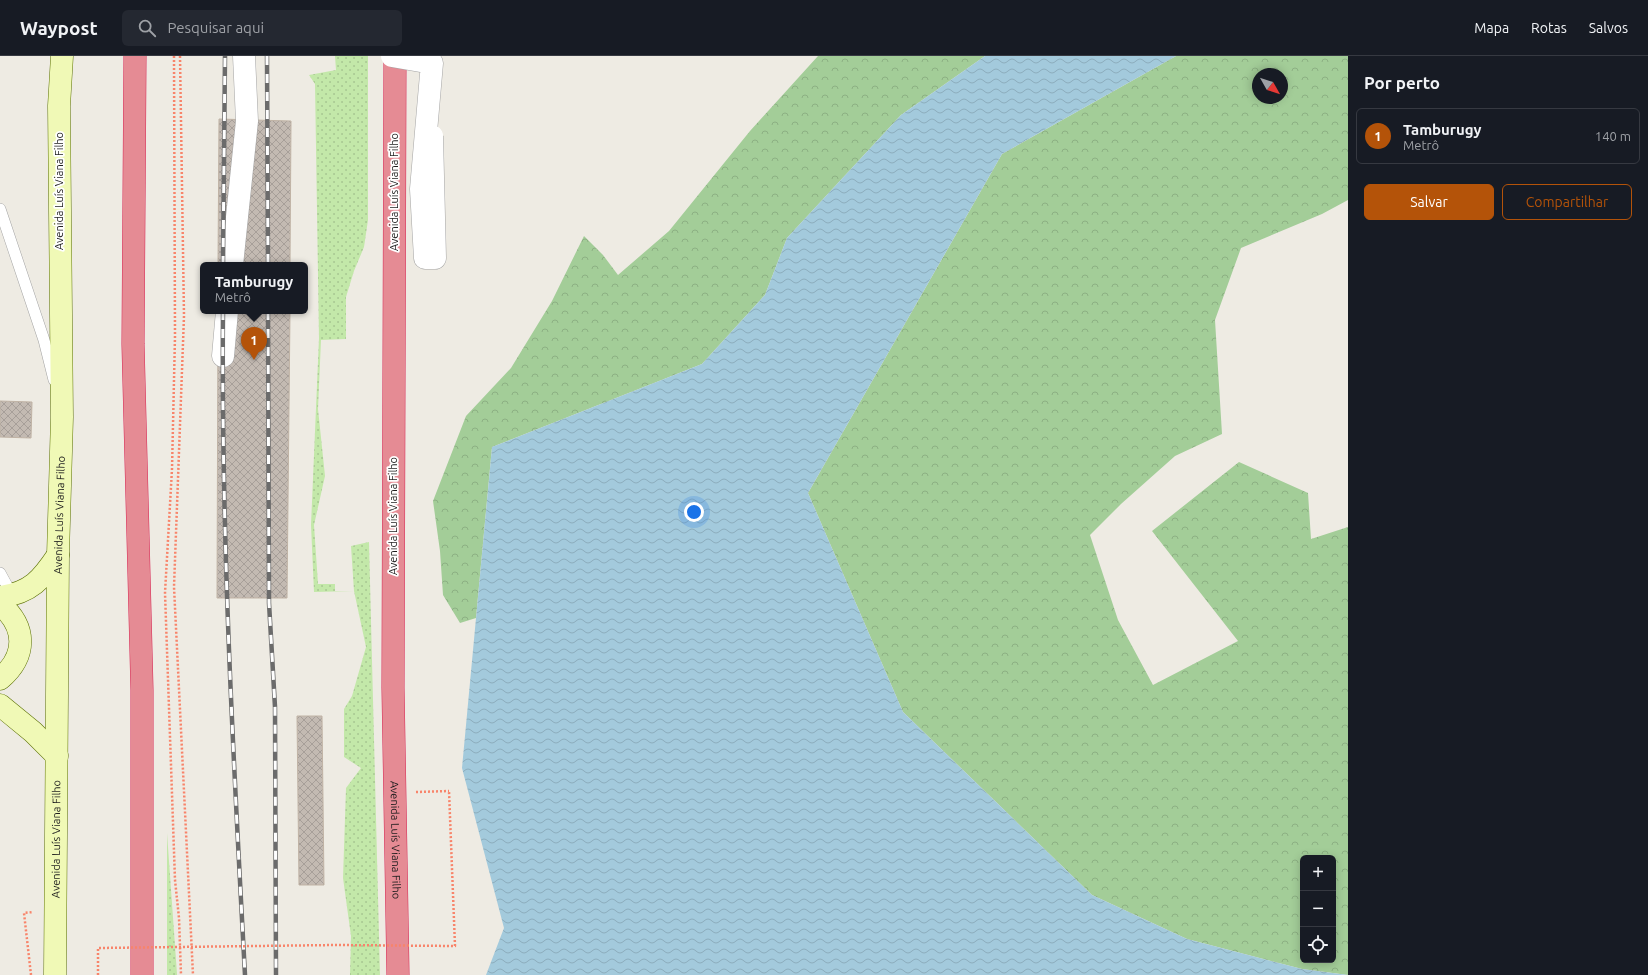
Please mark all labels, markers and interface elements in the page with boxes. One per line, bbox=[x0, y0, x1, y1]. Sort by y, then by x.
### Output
search box bbox=[122, 10, 402, 46]
text: Waypost bbox=[20, 17, 98, 39]
icon: search bbox=[136, 17, 158, 39]
text: Pesquisar aqui bbox=[168, 19, 264, 36]
text: Mapa bbox=[1474, 20, 1509, 36]
text: Rotas bbox=[1531, 20, 1567, 36]
text: Salvos bbox=[1589, 20, 1628, 36]
north arrow bbox=[1252, 68, 1288, 104]
text: Por perto bbox=[1364, 73, 1440, 92]
text: Tamburugy bbox=[1403, 121, 1481, 138]
text: 1 bbox=[1374, 129, 1382, 143]
text: 140 m bbox=[1595, 129, 1631, 143]
street label: Avenida Luís Viana Filho bbox=[53, 132, 65, 250]
street label: Avenida Luís Viana Filho bbox=[388, 133, 400, 251]
text: Metrô bbox=[1403, 138, 1439, 152]
button: Salvar bbox=[1364, 184, 1494, 220]
button: Compartilhar bbox=[1502, 184, 1632, 220]
popup bbox=[200, 262, 308, 314]
text: Tamburugy bbox=[215, 273, 293, 290]
text: Metrô bbox=[215, 290, 251, 304]
pin: 1 bbox=[241, 327, 267, 360]
street label: Avenida Luís Viana Filho bbox=[52, 456, 67, 574]
street label: Avenida Luís Viana Filho bbox=[387, 457, 399, 575]
your location bbox=[684, 502, 704, 522]
street label: Avenida Luís Viana Filho bbox=[50, 780, 62, 898]
street label: Avenida Luís Viana Filho bbox=[389, 781, 403, 899]
map controls bbox=[1300, 855, 1336, 963]
button: + bbox=[1300, 855, 1336, 891]
button: − bbox=[1300, 891, 1336, 927]
button: locate bbox=[1300, 927, 1336, 963]

